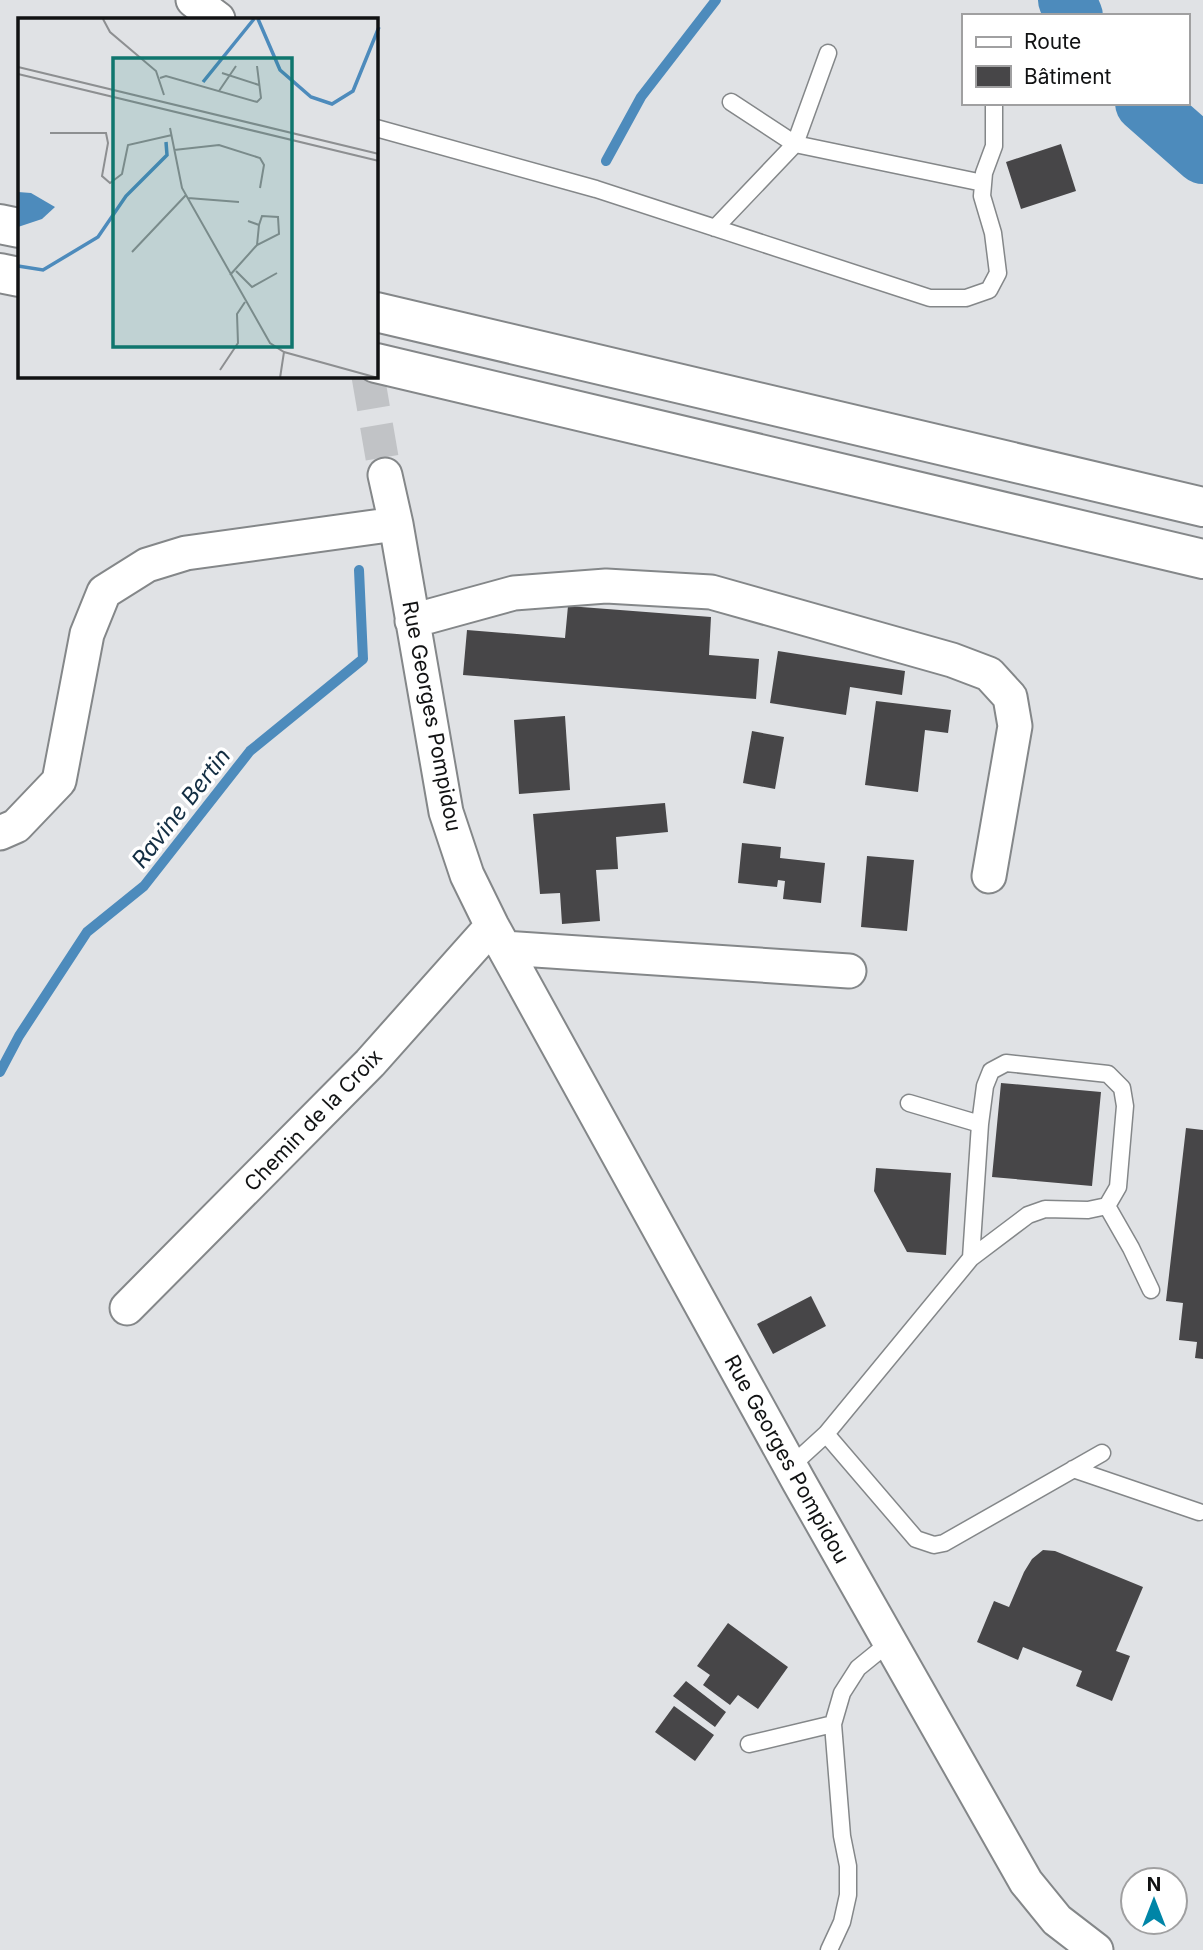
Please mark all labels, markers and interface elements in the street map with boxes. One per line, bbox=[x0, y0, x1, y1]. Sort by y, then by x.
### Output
legend bbox=[962, 14, 1189, 105]
inset map bbox=[18, 18, 378, 378]
text: Route bbox=[1024, 29, 1081, 54]
text: Bâtiment bbox=[1024, 64, 1112, 89]
street label: Rue Georges Pompidou bbox=[397, 599, 467, 833]
water label: Ravine Bertin bbox=[126, 743, 236, 873]
street label: Chemin de la Croix bbox=[239, 1044, 387, 1196]
street label: Rue Georges Pompidou bbox=[719, 1350, 855, 1568]
north arrow bbox=[1119, 1866, 1189, 1936]
text: N bbox=[1147, 1873, 1161, 1896]

